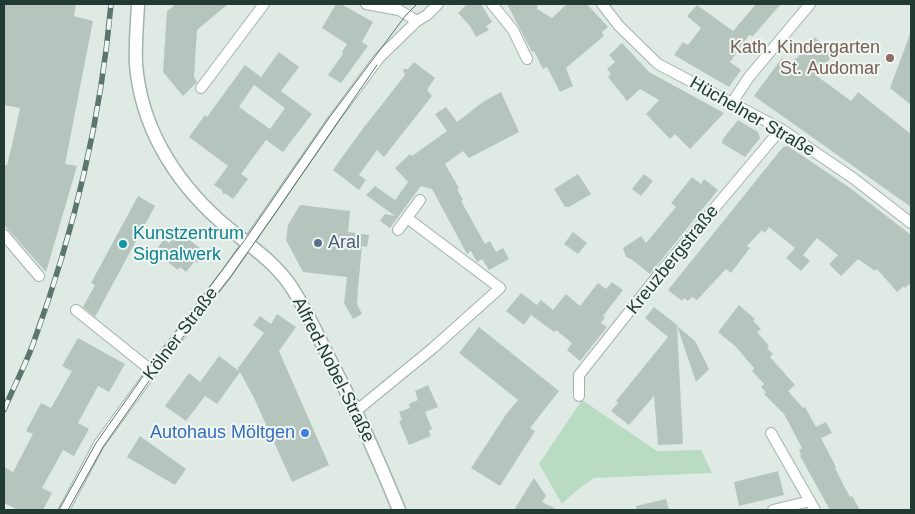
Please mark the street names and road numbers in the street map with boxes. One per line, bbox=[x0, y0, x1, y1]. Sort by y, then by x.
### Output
street label: Hüchelner Straße bbox=[686, 72, 818, 162]
street label: Kreuzbergstraße bbox=[622, 201, 724, 319]
street label: Kölner Straße bbox=[139, 283, 223, 385]
street label: Alfred-Nobel-Straße bbox=[287, 294, 379, 446]

